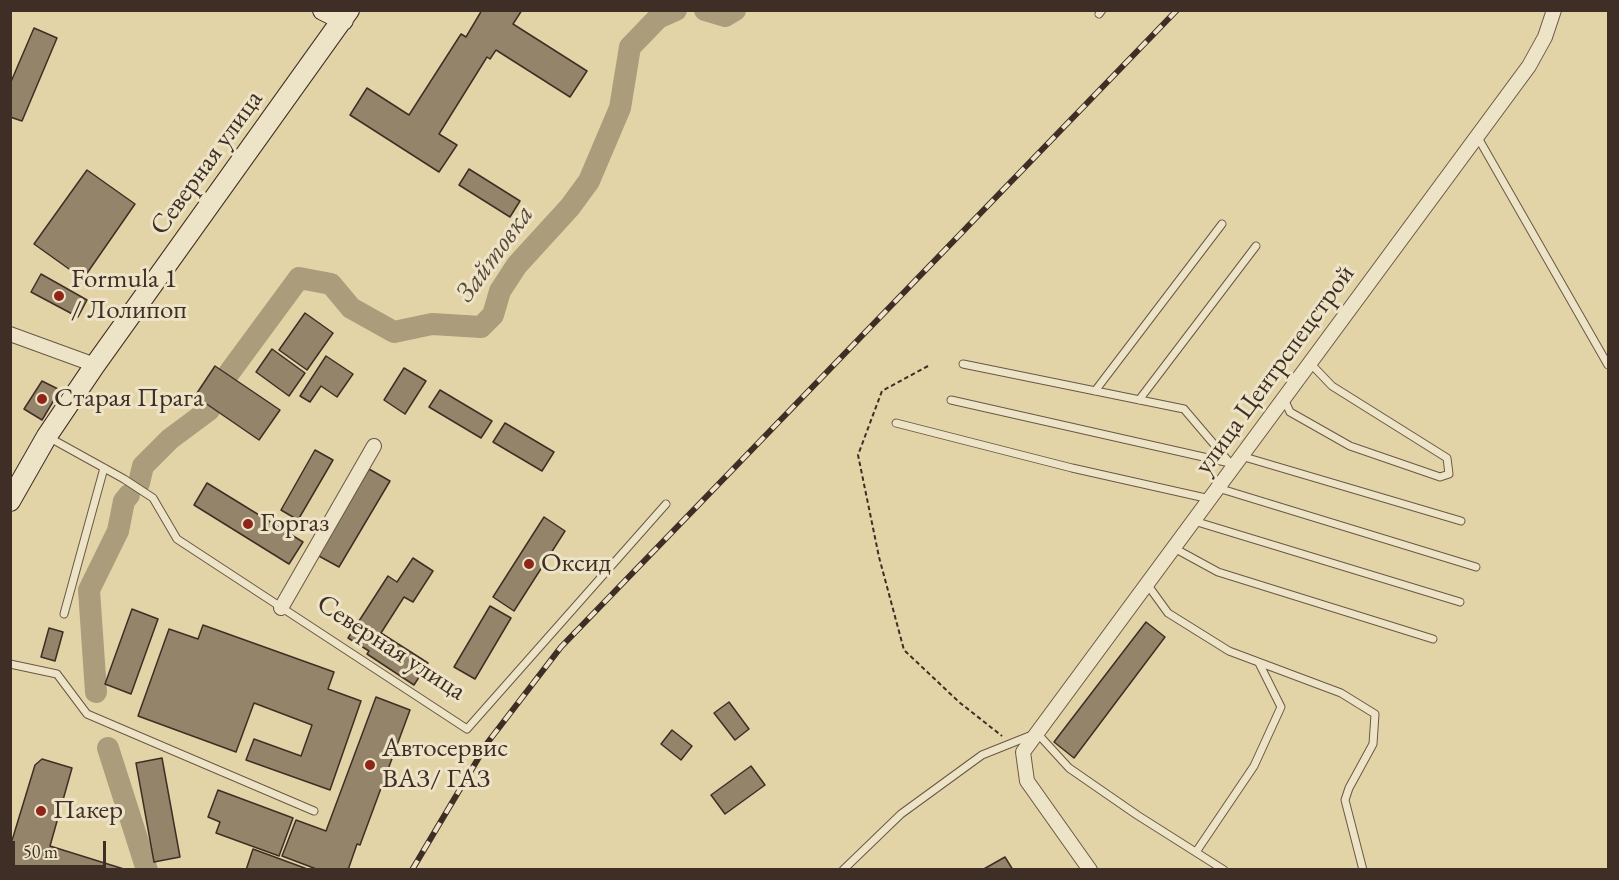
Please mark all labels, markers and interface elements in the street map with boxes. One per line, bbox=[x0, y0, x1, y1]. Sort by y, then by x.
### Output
street label: Северная улица bbox=[144, 84, 270, 242]
water label: Зайтовка bbox=[448, 199, 542, 309]
street label: улица Центрспецстрой bbox=[1188, 259, 1362, 481]
place label: Formula 1 / Лолипоп bbox=[71, 264, 187, 327]
marker: Formula 1 / Лолипоп bbox=[52, 289, 66, 303]
place label: Старая Прага bbox=[54, 383, 204, 415]
marker: Старая Прага bbox=[35, 392, 49, 406]
place label: Горгаз bbox=[260, 508, 329, 540]
marker: Горгаз bbox=[241, 517, 255, 531]
place label: Оксид bbox=[541, 548, 611, 580]
marker: Оксид bbox=[522, 557, 536, 571]
street label: Северная улица bbox=[310, 588, 472, 708]
place label: Автосервис ВАЗ/ ГАЗ bbox=[382, 733, 508, 796]
marker: Автосервис ВАЗ/ ГАЗ bbox=[363, 758, 377, 772]
place label: Пакер bbox=[53, 795, 123, 827]
marker: Пакер bbox=[34, 804, 48, 818]
scale bar bbox=[15, 829, 110, 867]
text: 50 m bbox=[23, 840, 58, 863]

